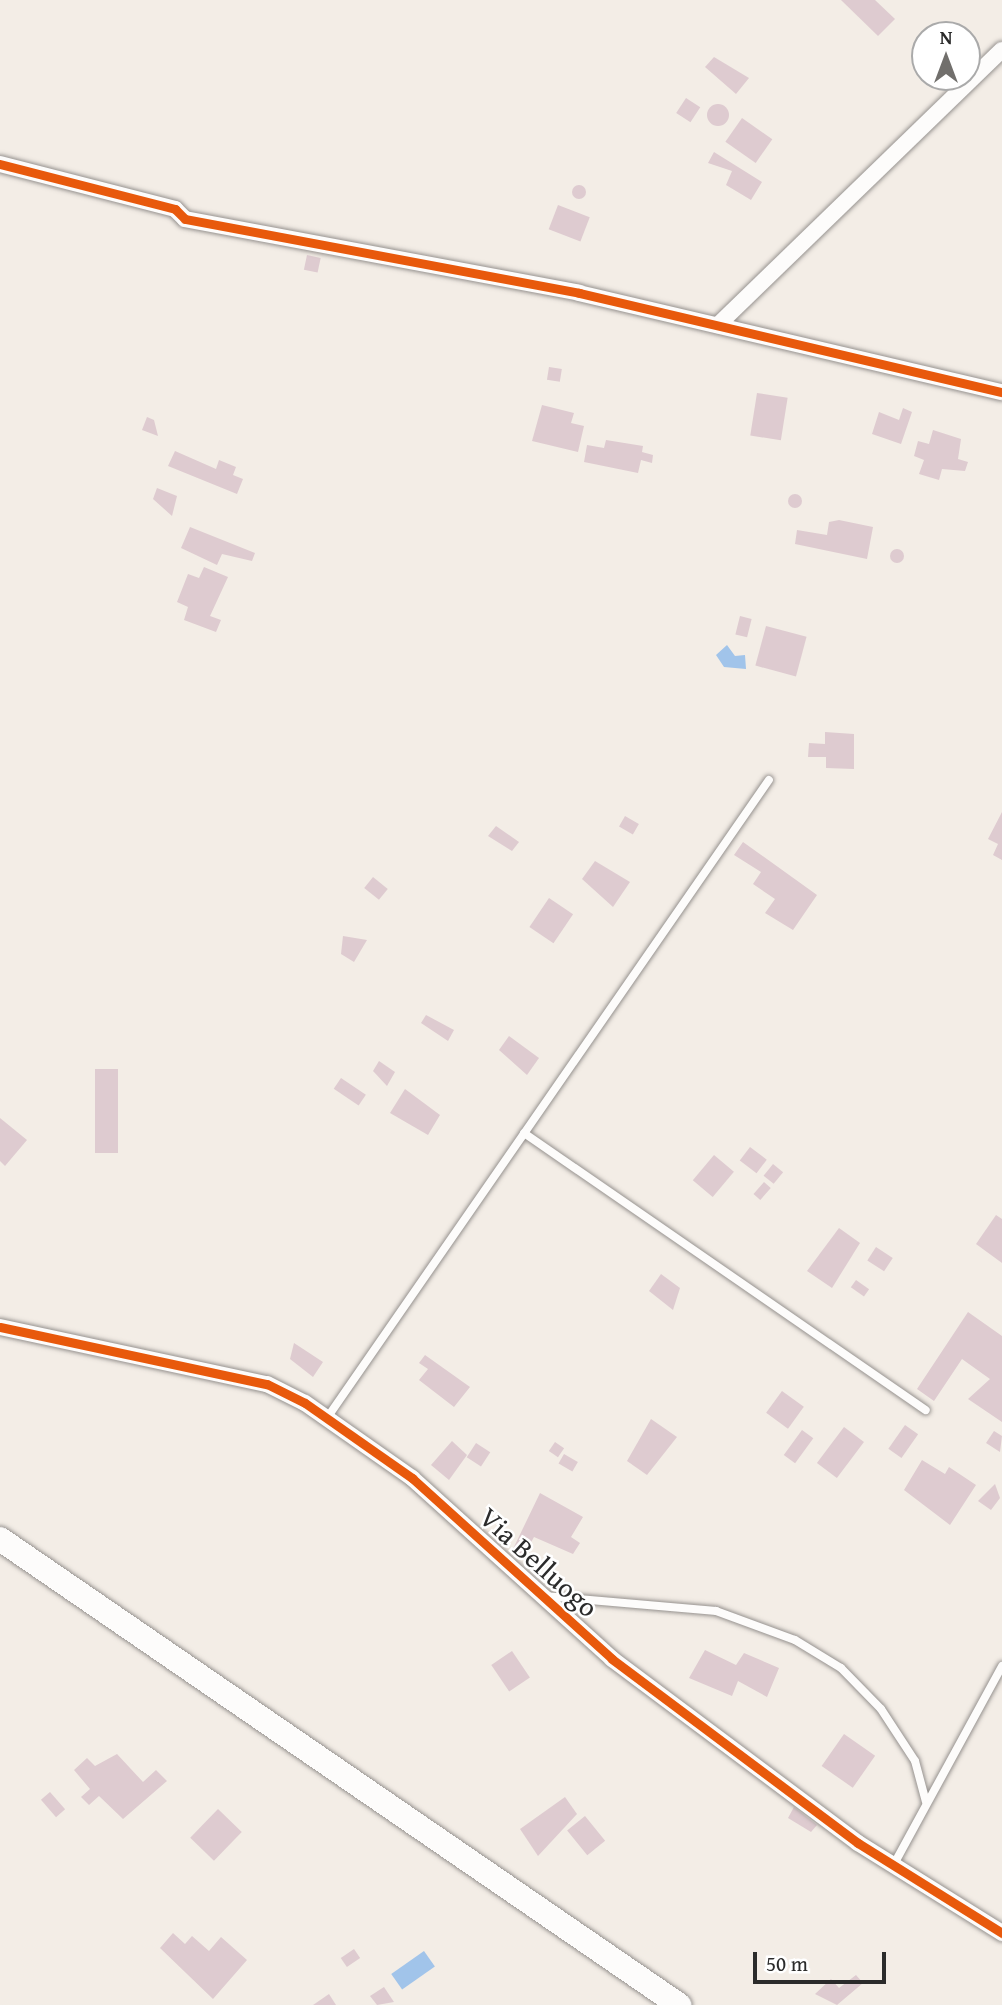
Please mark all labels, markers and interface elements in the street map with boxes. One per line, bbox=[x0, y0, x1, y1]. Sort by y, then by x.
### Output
north arrow bbox=[911, 21, 981, 91]
text: N bbox=[940, 23, 952, 51]
street label: Via Belluogo bbox=[473, 1500, 605, 1624]
scale bar bbox=[757, 1938, 890, 1982]
text: 50 m bbox=[766, 1948, 808, 1979]

